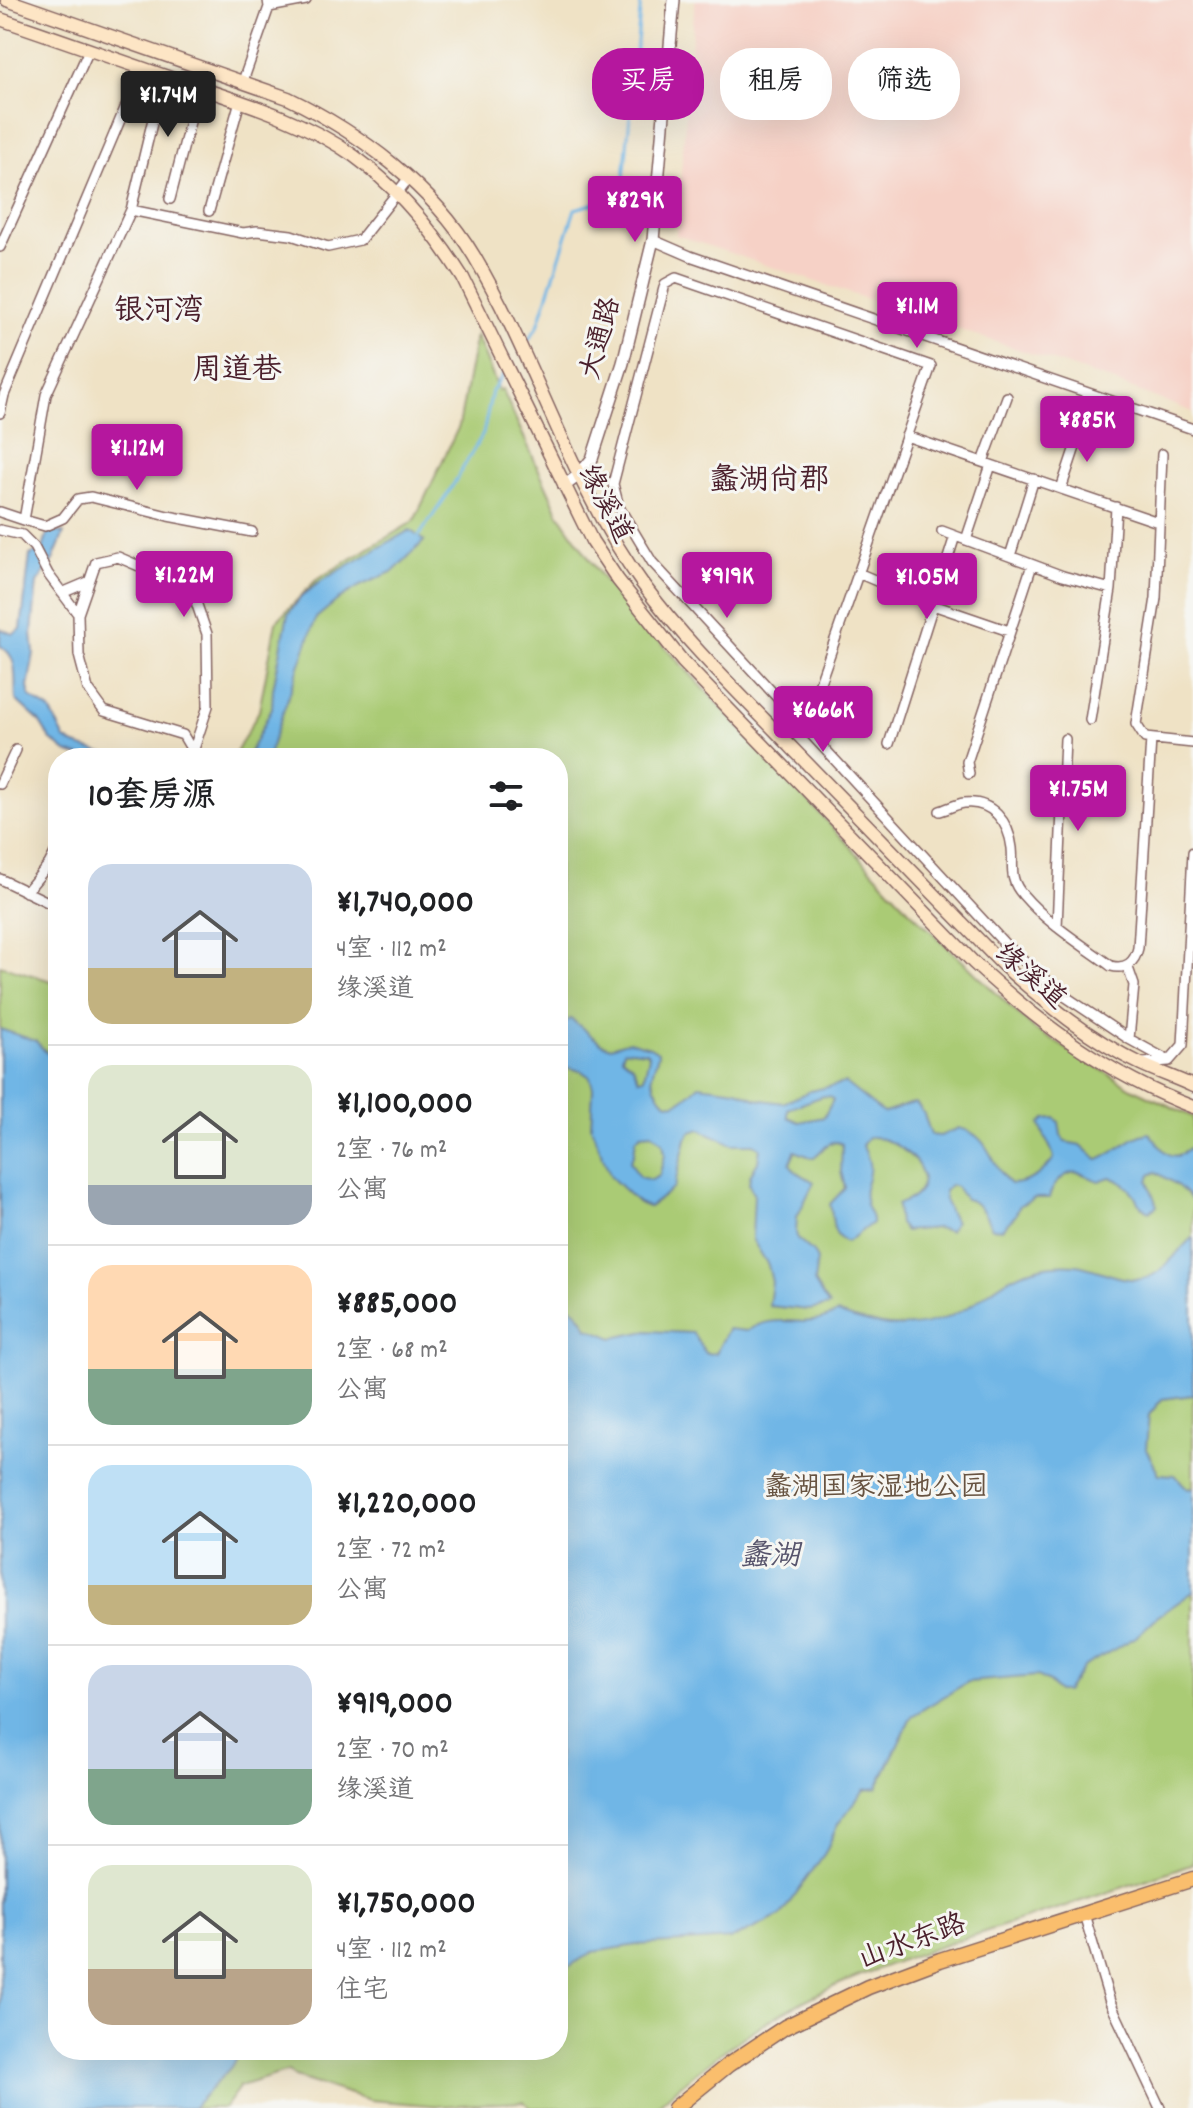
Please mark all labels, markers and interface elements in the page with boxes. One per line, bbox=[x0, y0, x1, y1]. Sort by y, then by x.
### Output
chip: 买房 bbox=[592, 48, 704, 120]
chip: 租房 bbox=[720, 48, 832, 120]
chip: 筛选 bbox=[848, 48, 960, 120]
pin: ¥1.74M bbox=[103, 71, 233, 139]
text: ¥1.74M bbox=[139, 78, 197, 115]
pin: ¥829K bbox=[579, 176, 691, 244]
text: ¥829K bbox=[606, 183, 664, 220]
pin: ¥1.1M bbox=[861, 282, 973, 350]
text: ¥1.1M bbox=[895, 289, 939, 326]
district label: 银河湾 bbox=[114, 292, 204, 335]
street label: 大通路 bbox=[573, 293, 633, 385]
district label: 周道巷 bbox=[192, 351, 282, 394]
pin: ¥885K bbox=[1031, 396, 1143, 464]
text: ¥885K bbox=[1058, 403, 1116, 440]
pin: ¥1.12M bbox=[72, 424, 202, 492]
text: ¥1.12M bbox=[110, 431, 164, 468]
street label: 缘溪道 bbox=[566, 459, 640, 551]
district label: 蠡湖尚郡 bbox=[709, 461, 829, 504]
pin: ¥1.22M bbox=[119, 551, 249, 619]
pin: ¥919K bbox=[671, 552, 783, 620]
pin: ¥1.05M bbox=[862, 553, 992, 621]
text: ¥1.22M bbox=[154, 558, 214, 595]
text: ¥919K bbox=[700, 559, 754, 596]
text: ¥1.05M bbox=[895, 560, 959, 597]
pin: ¥666K bbox=[767, 686, 879, 754]
text: ¥666K bbox=[792, 693, 854, 730]
pin: ¥1.75M bbox=[1013, 765, 1143, 833]
text: ¥1.75M bbox=[1048, 772, 1108, 809]
text: 10套房源 bbox=[88, 774, 216, 823]
icon: filters bbox=[484, 774, 528, 818]
text: ¥1,740,000 bbox=[336, 880, 474, 929]
icon: home bbox=[152, 896, 248, 992]
text: 4室 · 112 m² bbox=[336, 932, 447, 969]
street label: 缘溪道 bbox=[984, 935, 1074, 1021]
text: 缘溪道 bbox=[336, 972, 414, 1009]
text: ¥1,100,000 bbox=[336, 1081, 473, 1130]
icon: home bbox=[152, 1097, 248, 1193]
text: 2室 · 76 m² bbox=[336, 1133, 447, 1170]
text: 公寓 bbox=[336, 1173, 388, 1210]
text: ¥885,000 bbox=[336, 1281, 458, 1330]
icon: home bbox=[152, 1297, 248, 1393]
text: 2室 · 68 m² bbox=[336, 1333, 448, 1370]
text: 公寓 bbox=[336, 1373, 388, 1410]
park label: 蠡湖国家湿地公园 bbox=[764, 1470, 988, 1510]
text: ¥1,220,000 bbox=[336, 1481, 477, 1530]
icon: home bbox=[152, 1497, 248, 1593]
text: 2室 · 72 m² bbox=[336, 1533, 446, 1570]
water label: 蠡湖 bbox=[740, 1537, 803, 1580]
text: 公寓 bbox=[336, 1573, 388, 1610]
text: ¥919,000 bbox=[336, 1681, 453, 1730]
icon: home bbox=[152, 1697, 248, 1793]
text: 2室 · 70 m² bbox=[336, 1733, 449, 1770]
text: 缘溪道 bbox=[336, 1773, 414, 1810]
text: ¥1,750,000 bbox=[336, 1881, 476, 1930]
icon: home bbox=[152, 1897, 248, 1993]
street label: 山水东路 bbox=[854, 1906, 972, 1982]
text: 4室 · 112 m² bbox=[336, 1933, 447, 1970]
text: 住宅 bbox=[336, 1973, 388, 2010]

